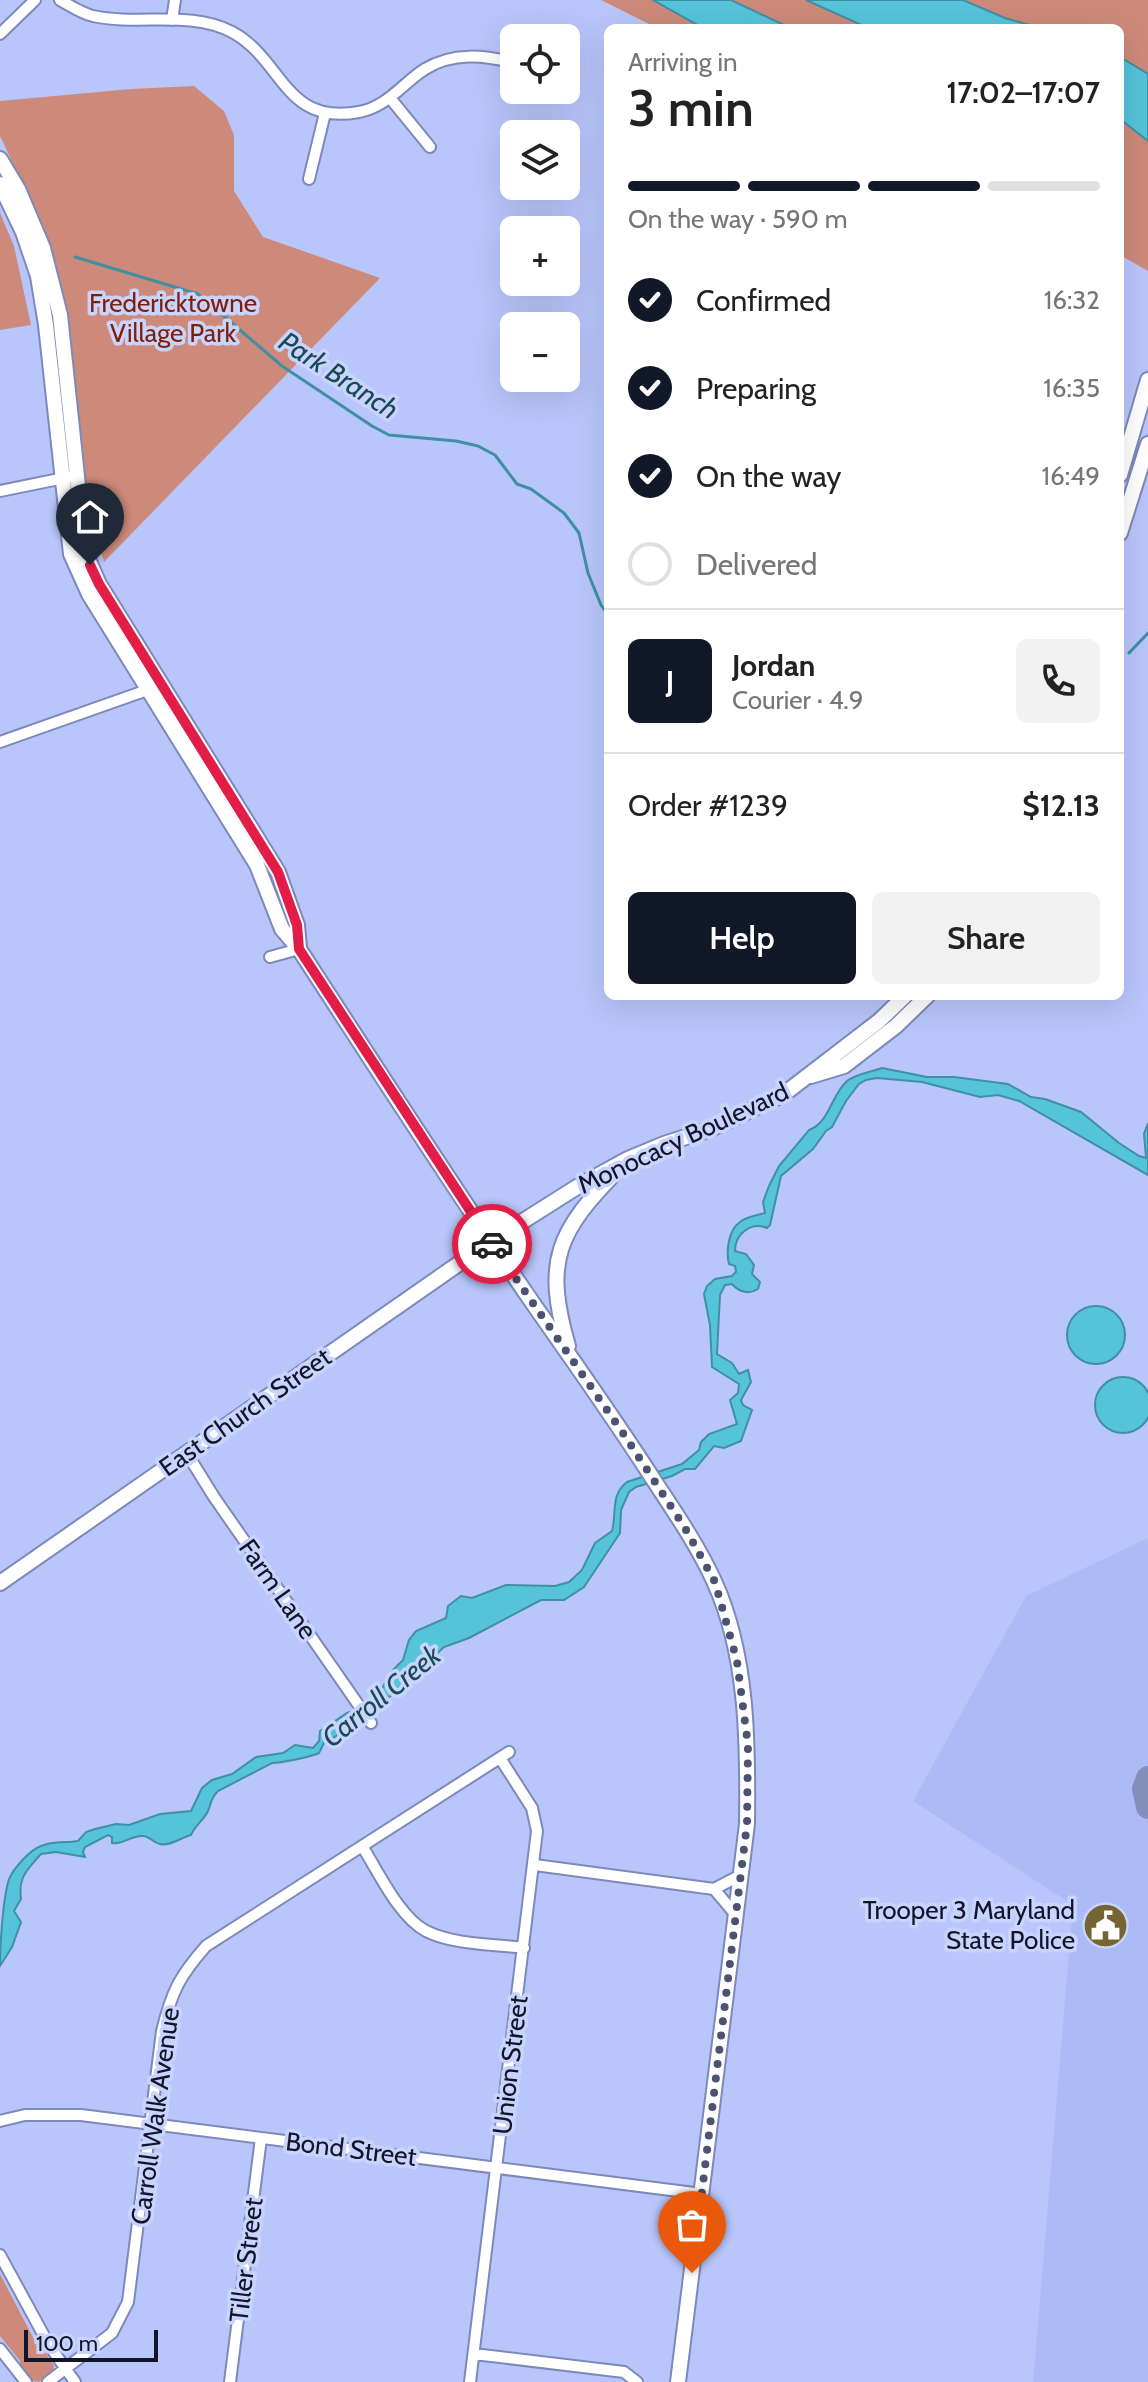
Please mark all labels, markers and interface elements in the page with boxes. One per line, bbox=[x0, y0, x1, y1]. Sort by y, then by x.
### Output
map controls bbox=[500, 24, 580, 392]
button: locate bbox=[500, 24, 580, 104]
text: Arriving in bbox=[628, 46, 738, 78]
text: 17:02–17:07 bbox=[947, 74, 1100, 111]
text: 3 min bbox=[628, 76, 754, 139]
button: layers bbox=[500, 120, 580, 200]
text: On the way · 590 m bbox=[628, 203, 848, 235]
button: + bbox=[500, 216, 580, 296]
icon: check bbox=[628, 278, 672, 322]
text: Confirmed bbox=[696, 282, 831, 319]
text: 16:32 bbox=[1044, 284, 1100, 316]
park label: Fredericktowne Village Park bbox=[89, 287, 257, 349]
button: − bbox=[500, 312, 580, 392]
water label: Park Branch bbox=[273, 324, 405, 426]
icon: check bbox=[628, 366, 672, 410]
text: Preparing bbox=[696, 370, 816, 407]
text: 16:35 bbox=[1043, 372, 1100, 404]
icon: check bbox=[628, 454, 672, 498]
text: On the way bbox=[696, 458, 841, 495]
text: 16:49 bbox=[1042, 460, 1100, 492]
pin bbox=[56, 483, 124, 565]
icon: home bbox=[68, 495, 112, 539]
text: Delivered bbox=[696, 546, 817, 583]
button: phone bbox=[1016, 639, 1100, 723]
text: Jordan bbox=[732, 647, 815, 684]
text: J bbox=[666, 663, 674, 700]
text: Courier · 4.9 bbox=[732, 684, 864, 716]
text: Order #1239 bbox=[628, 787, 788, 824]
text: $12.13 bbox=[1022, 787, 1100, 824]
button: Help bbox=[628, 892, 856, 984]
button: Share bbox=[872, 892, 1100, 984]
street label: Monocacy Boulevard bbox=[572, 1075, 794, 1201]
courier bbox=[452, 1204, 532, 1284]
icon: car bbox=[470, 1222, 514, 1266]
street label: East Church Street bbox=[153, 1341, 337, 1483]
street label: Farm Lane bbox=[232, 1533, 324, 1645]
water label: Carroll Creek bbox=[315, 1637, 448, 1754]
place label: Trooper 3 Maryland State Police bbox=[863, 1894, 1075, 1956]
public building icon: Trooper 3 Maryland State Police bbox=[1082, 1901, 1130, 1949]
street label: Union Street bbox=[486, 1993, 534, 2136]
street label: Carroll Walk Avenue bbox=[124, 2005, 186, 2227]
street label: Bond Street bbox=[284, 2125, 418, 2173]
pin bbox=[658, 2191, 726, 2273]
street label: Tiller Street bbox=[222, 2196, 270, 2324]
icon: bag bbox=[670, 2203, 714, 2247]
scale bar bbox=[24, 2326, 158, 2362]
text: 100 m bbox=[36, 2330, 98, 2357]

